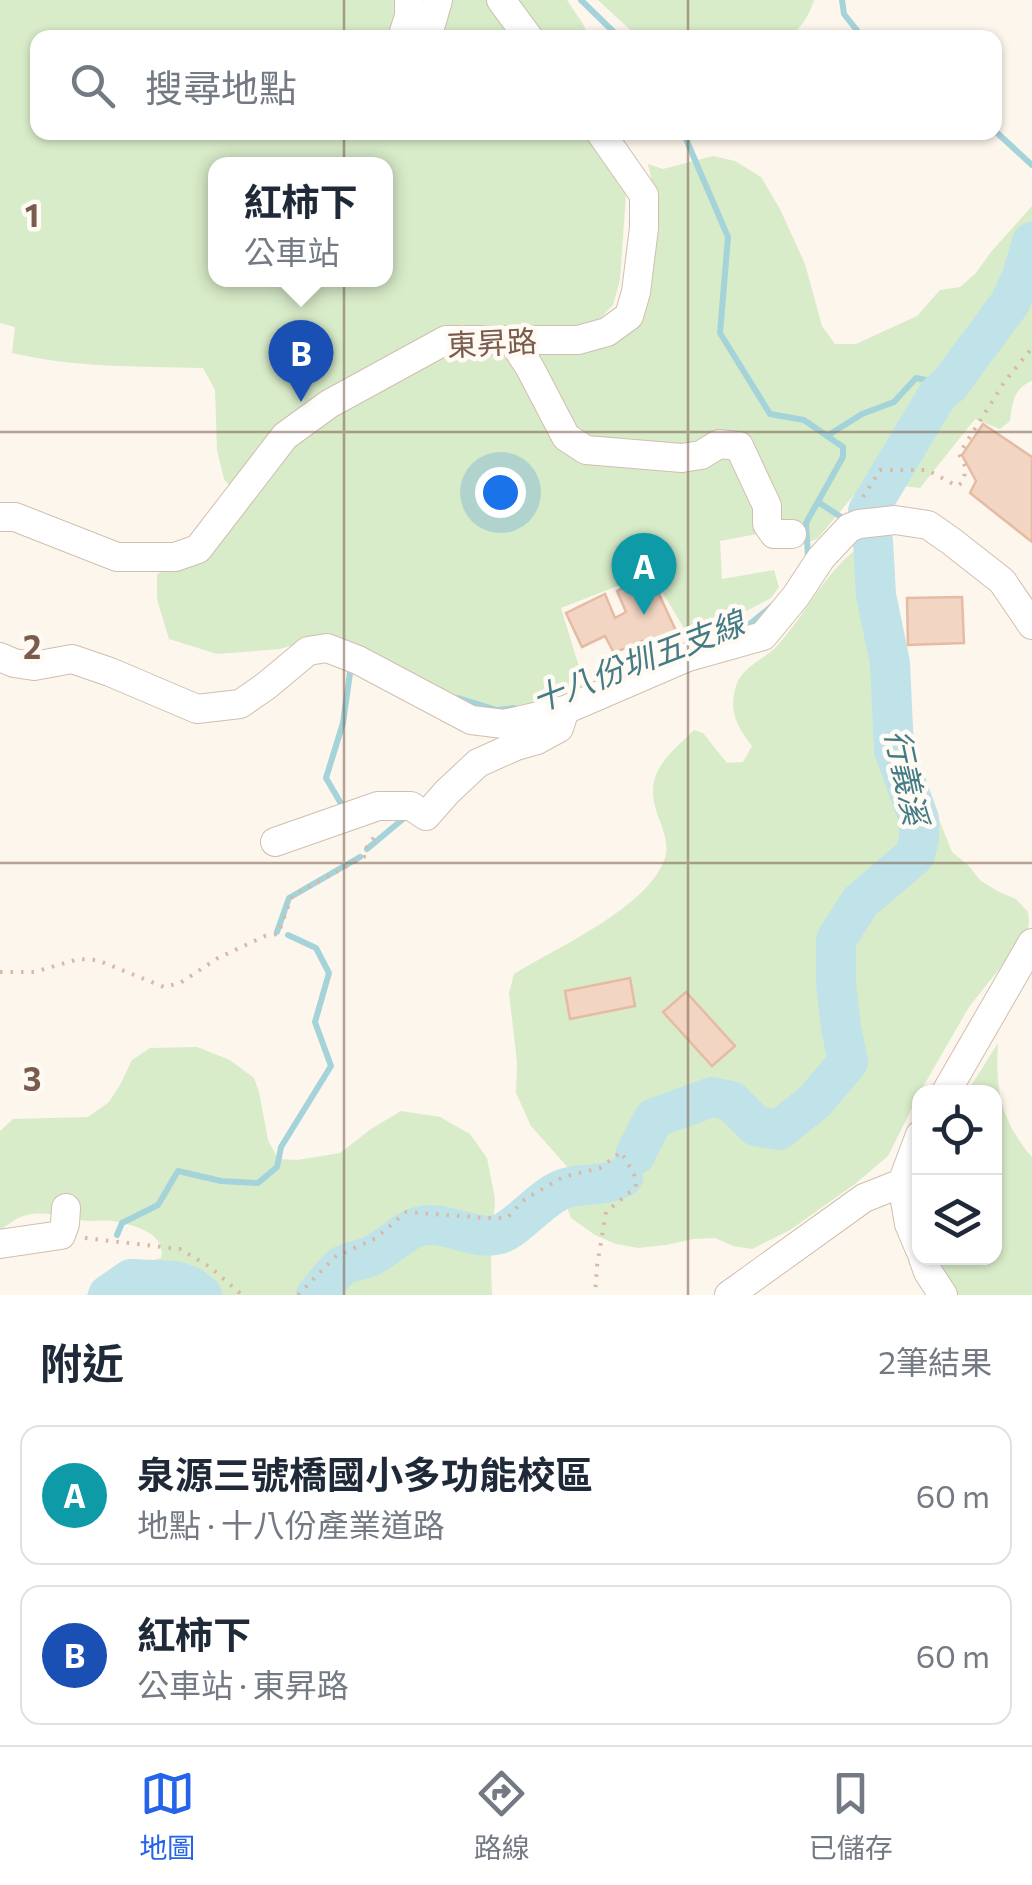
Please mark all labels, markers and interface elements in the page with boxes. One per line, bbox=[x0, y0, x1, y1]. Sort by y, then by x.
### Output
search box bbox=[30, 30, 1002, 140]
icon: search bbox=[65, 58, 120, 113]
text: 搜尋地點 bbox=[145, 63, 297, 110]
popup bbox=[208, 157, 393, 287]
text: 紅柿下 bbox=[243, 177, 358, 224]
text: 1 bbox=[25, 194, 39, 234]
text: 公車站 bbox=[243, 231, 340, 271]
pin: B bbox=[268, 320, 334, 402]
street label: 東昇路 bbox=[446, 321, 538, 362]
your location bbox=[475, 467, 526, 518]
pin: A bbox=[612, 532, 676, 615]
water label: 十八份圳五支線 bbox=[526, 600, 752, 719]
text: 2 bbox=[23, 626, 41, 666]
water label: 行義溪 bbox=[878, 725, 938, 832]
text: 3 bbox=[23, 1058, 41, 1098]
map controls bbox=[912, 1085, 1002, 1265]
button: locate bbox=[912, 1085, 1002, 1175]
button: layers bbox=[912, 1175, 1002, 1265]
text: 附近 bbox=[40, 1336, 124, 1388]
text: 2筆結果 bbox=[878, 1341, 992, 1381]
text: 泉源三號橋國小多功能校區 bbox=[137, 1450, 593, 1497]
text: A bbox=[63, 1475, 86, 1515]
text: 60 m bbox=[916, 1475, 990, 1515]
text: 地點 · 十八份產業道路 bbox=[137, 1504, 445, 1544]
text: 紅柿下 bbox=[137, 1610, 251, 1657]
text: B bbox=[64, 1635, 85, 1675]
text: 60 m bbox=[916, 1635, 990, 1675]
text: 公車站 · 東昇路 bbox=[137, 1664, 349, 1704]
tab: 地圖 bbox=[139, 1766, 195, 1866]
tab: 路線 bbox=[474, 1766, 530, 1866]
tab: 已儲存 bbox=[809, 1766, 893, 1866]

